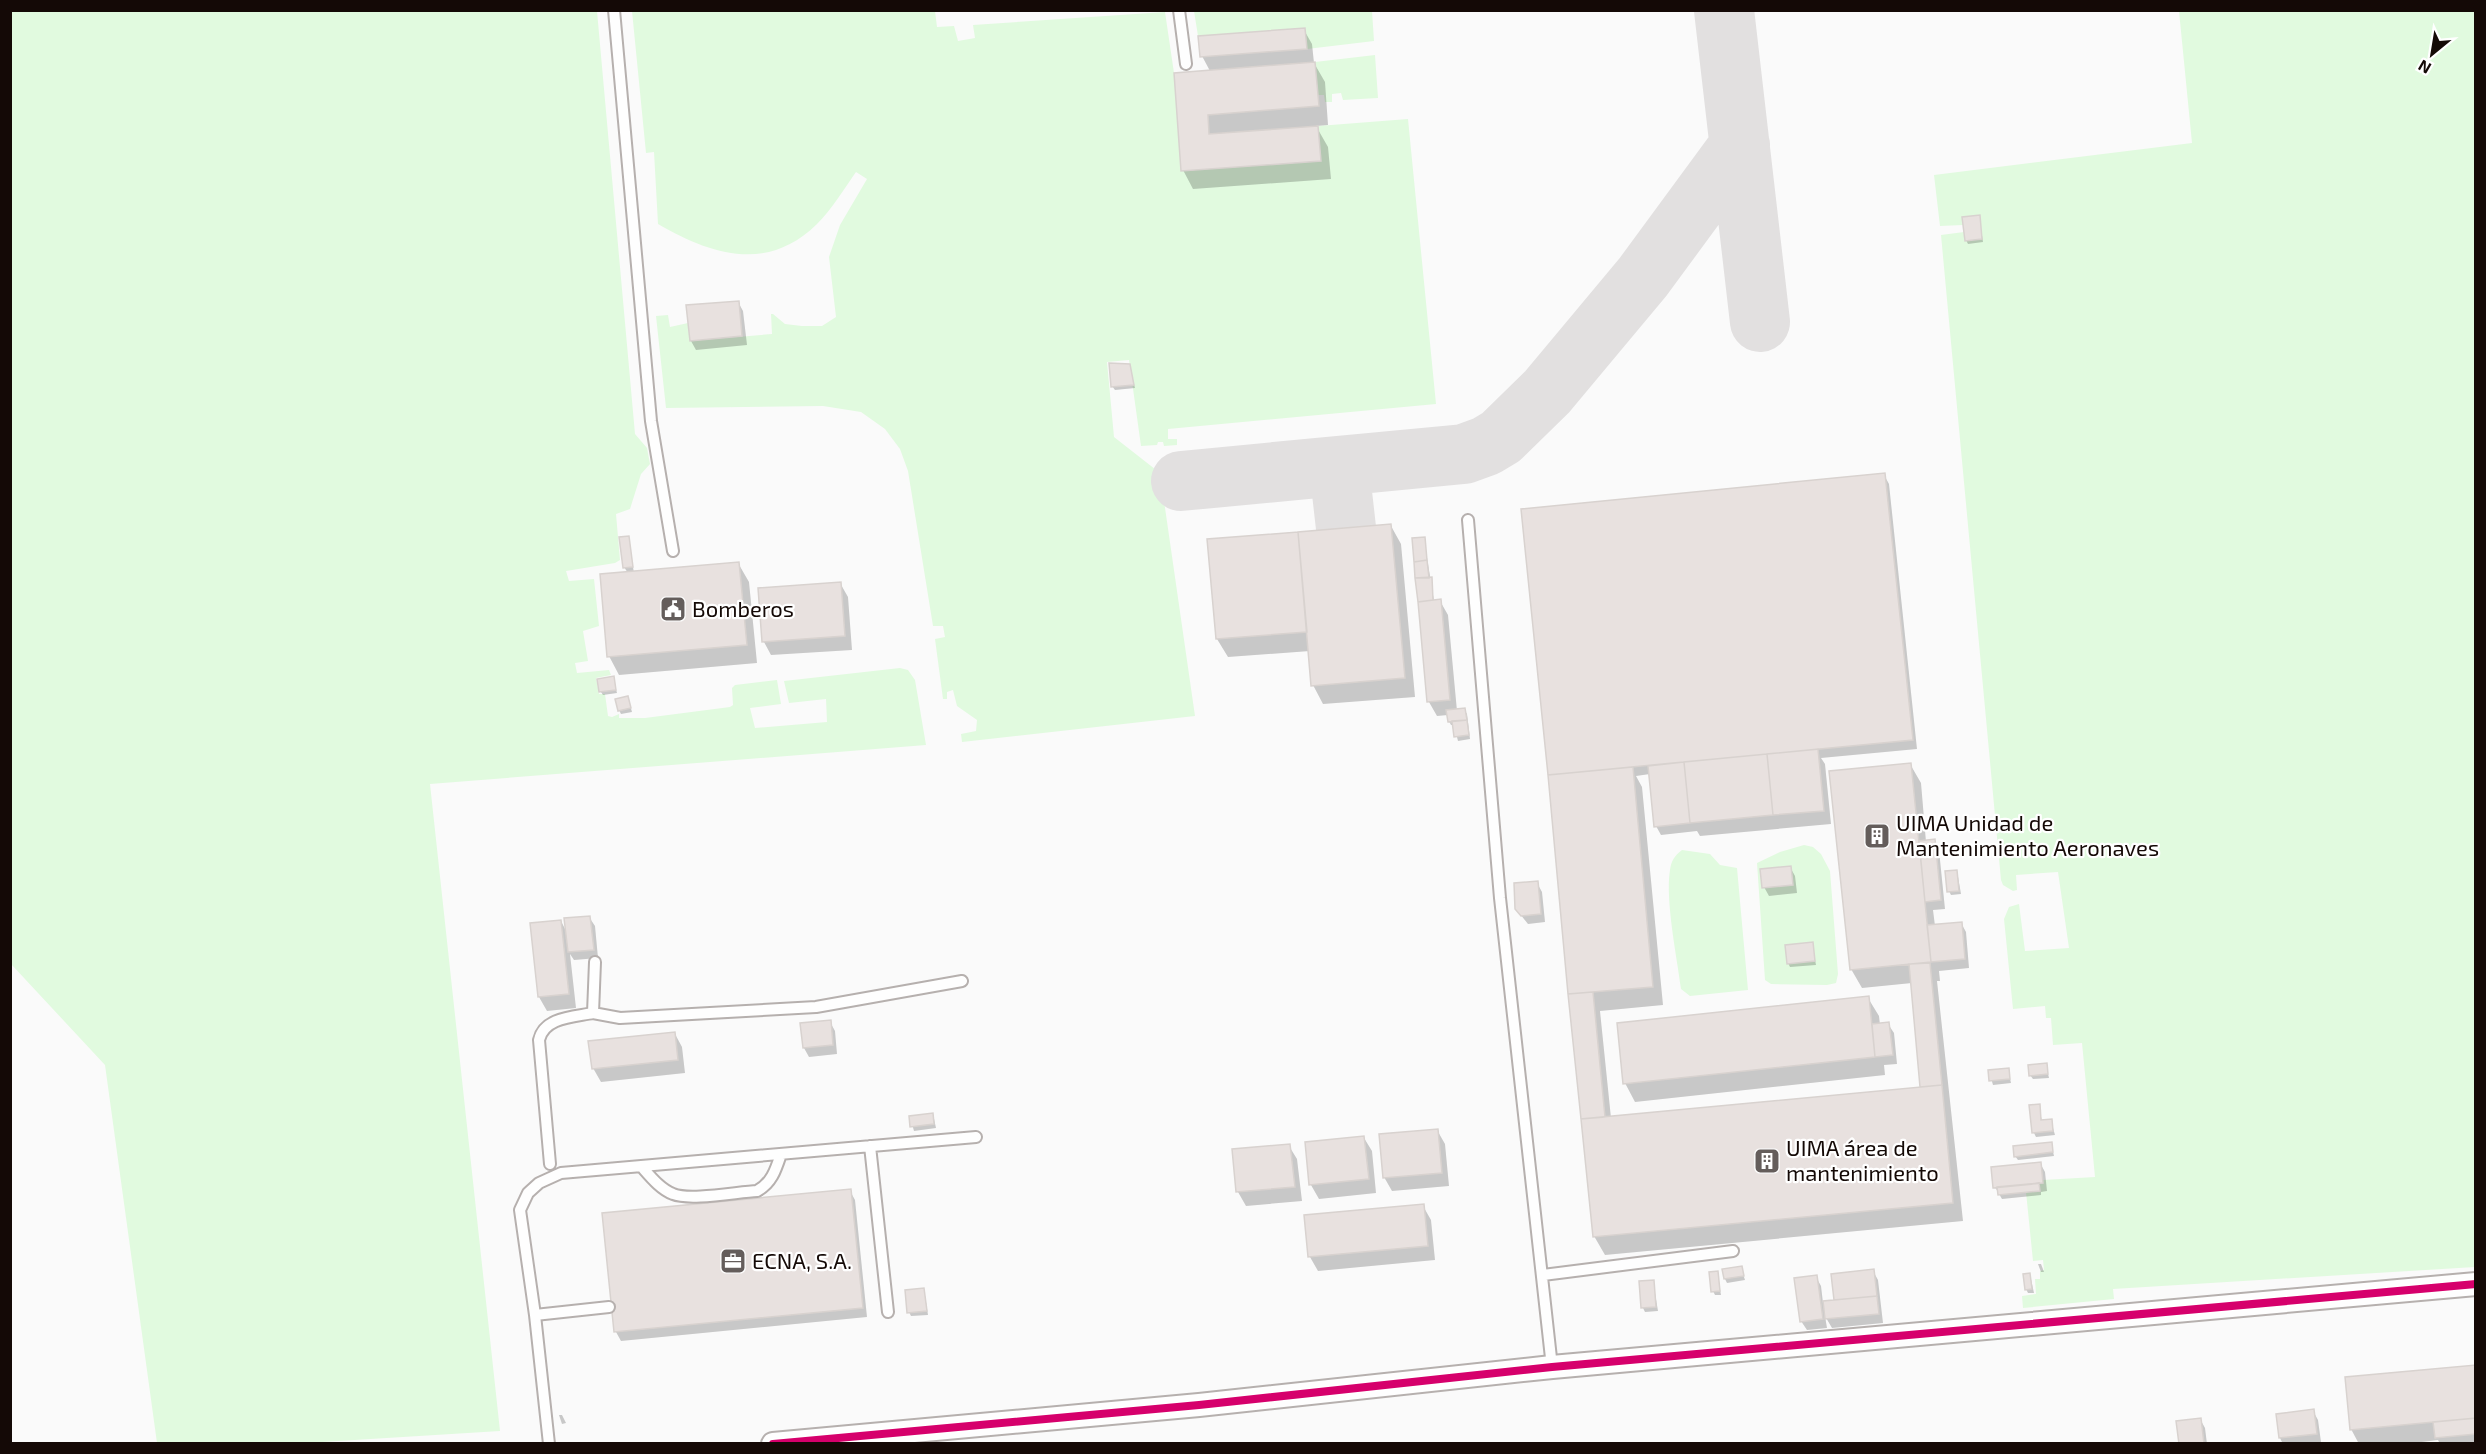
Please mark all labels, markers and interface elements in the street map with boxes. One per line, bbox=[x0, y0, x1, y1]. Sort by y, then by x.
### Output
north arrow bbox=[2402, 24, 2462, 84]
text: N bbox=[2414, 56, 2434, 79]
public building icon: Bomberos bbox=[658, 594, 688, 624]
place label: Bomberos bbox=[692, 595, 794, 621]
place label: UIMA Unidad de Mantenimiento Aeronaves bbox=[1896, 809, 2159, 860]
building icon: UIMA Unidad de Mantenimiento Aeronaves bbox=[1862, 821, 1892, 851]
place label: UIMA área de mantenimiento bbox=[1786, 1134, 1939, 1185]
building icon: UIMA área de mantenimiento bbox=[1752, 1146, 1782, 1176]
office icon: ECNA, S.A. bbox=[718, 1246, 748, 1276]
place label: ECNA, S.A. bbox=[752, 1247, 852, 1273]

